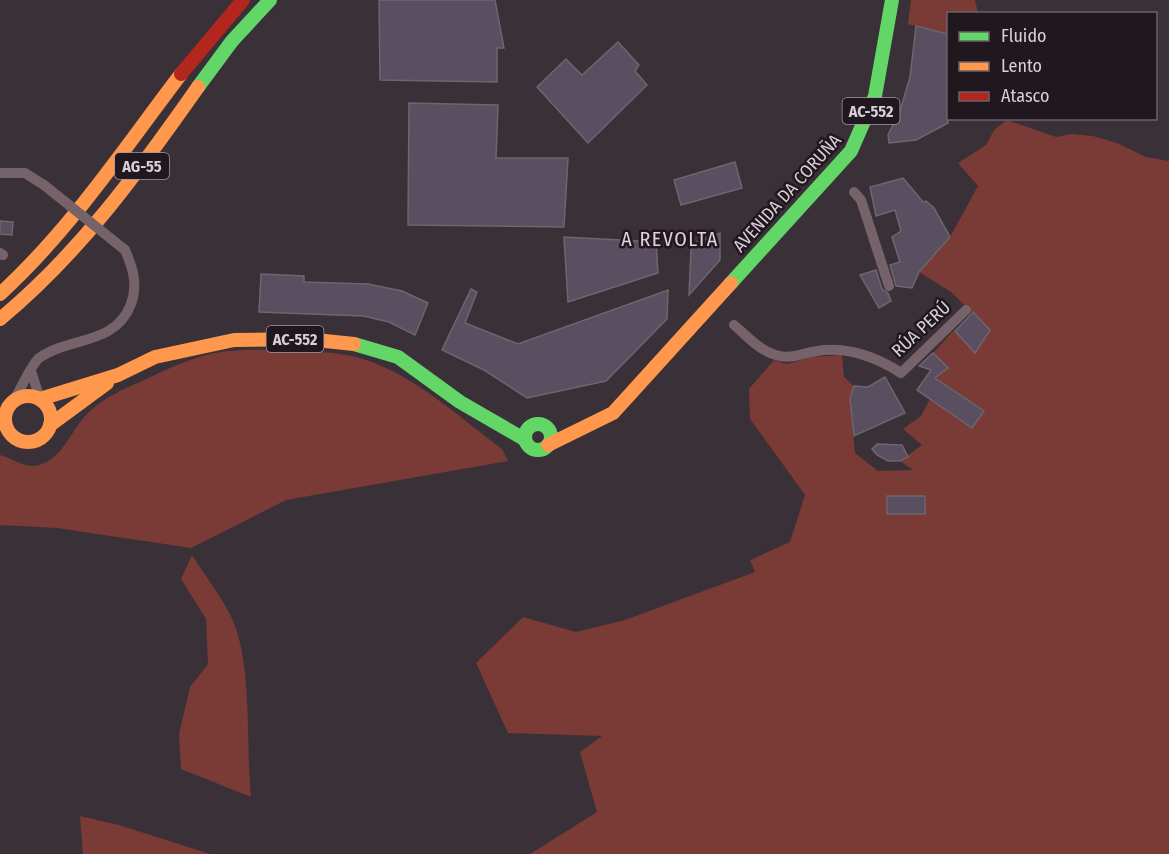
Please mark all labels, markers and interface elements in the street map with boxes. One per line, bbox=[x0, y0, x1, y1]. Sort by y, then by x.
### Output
legend bbox=[947, 12, 1157, 120]
text: Fluido bbox=[1001, 25, 1047, 47]
text: Lento bbox=[1001, 55, 1042, 77]
text: Atasco bbox=[1001, 85, 1049, 107]
road number: AC-552 bbox=[842, 98, 900, 124]
street label: AVENIDA DA CORUÑA bbox=[728, 129, 846, 257]
road number: AG-55 bbox=[115, 153, 169, 179]
district label: A REVOLTA bbox=[621, 227, 719, 251]
street label: RÚA PERÚ bbox=[887, 296, 955, 362]
road number: AC-552 bbox=[266, 326, 324, 352]

